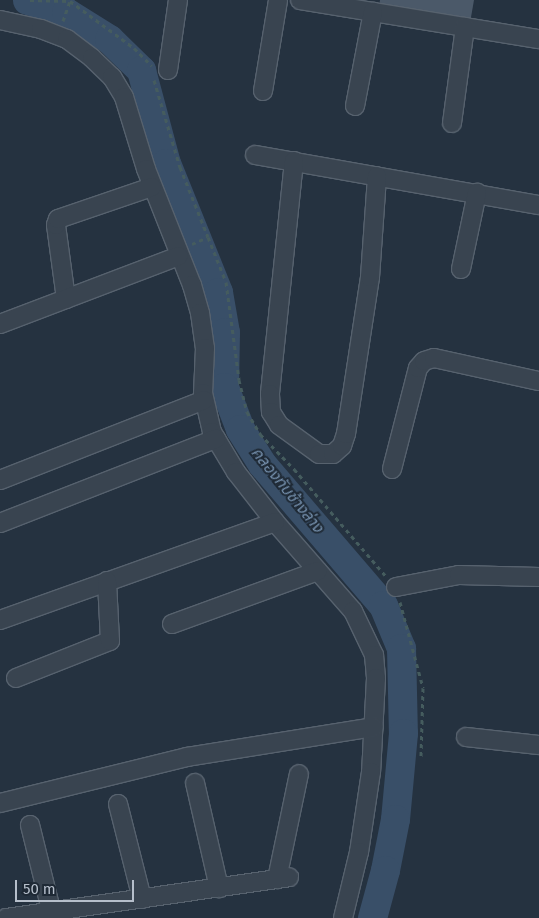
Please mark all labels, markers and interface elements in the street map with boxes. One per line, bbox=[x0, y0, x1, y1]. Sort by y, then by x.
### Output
water label: คลองทับช้างล่าง bbox=[247, 443, 327, 537]
scale bar bbox=[18, 870, 136, 902]
text: 50 m bbox=[23, 880, 56, 898]

